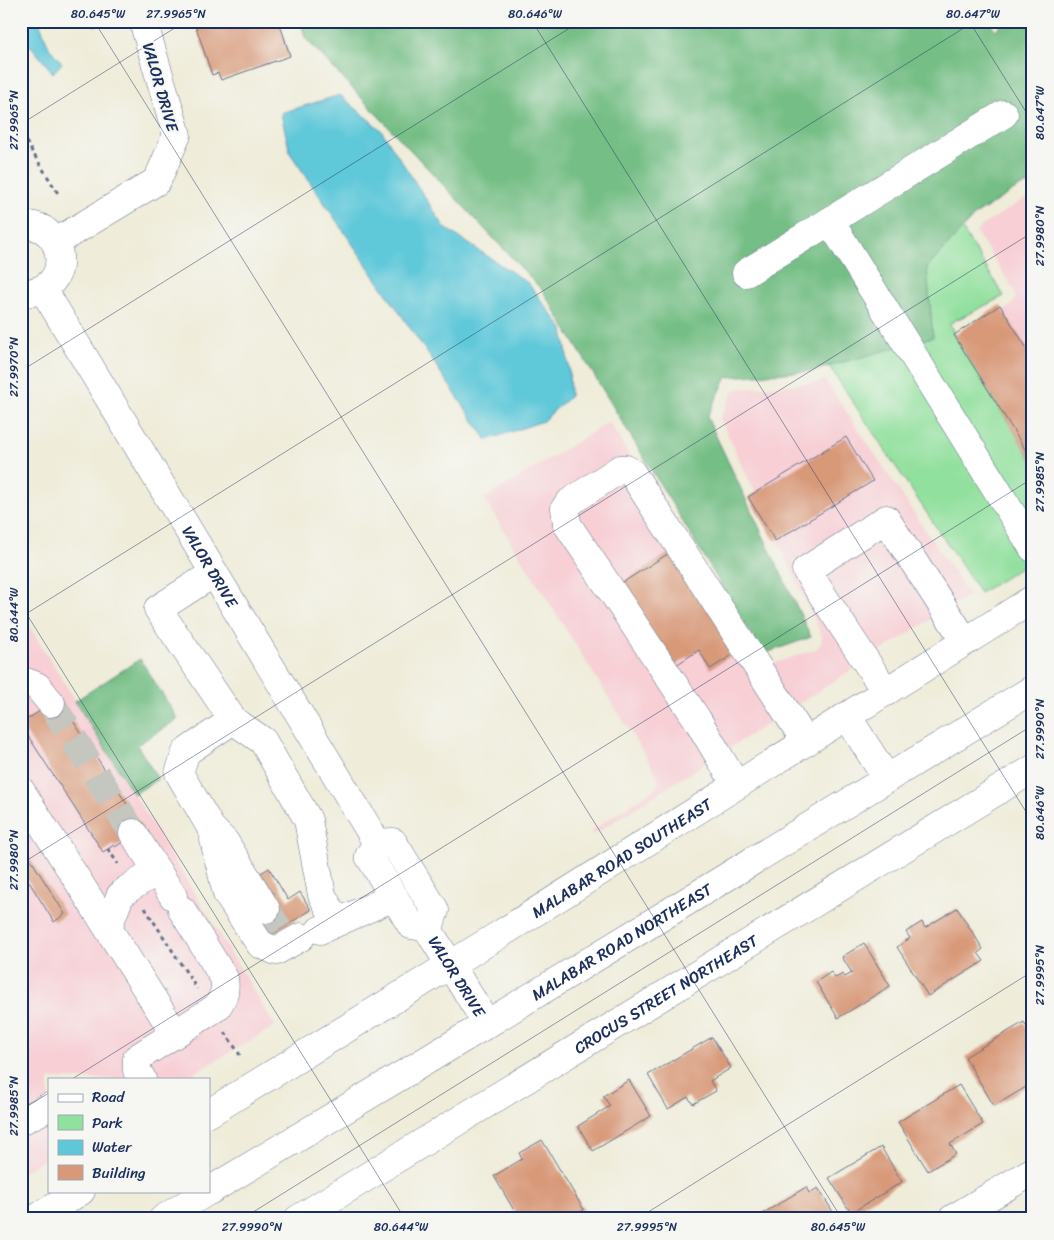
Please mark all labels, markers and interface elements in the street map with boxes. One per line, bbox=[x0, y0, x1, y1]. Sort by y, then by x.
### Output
text: 80.645°W bbox=[71, 3, 126, 25]
text: 27.9965°N bbox=[146, 3, 207, 25]
text: 80.646°W bbox=[508, 3, 563, 25]
text: 80.647°W bbox=[946, 3, 1001, 25]
street label: VALOR DRIVE bbox=[134, 39, 187, 136]
text: 80.647°W bbox=[1029, 85, 1051, 140]
text: 27.9965°N bbox=[3, 89, 25, 150]
text: 27.9980°N bbox=[1029, 205, 1051, 266]
text: 27.9970°N bbox=[3, 336, 25, 397]
text: 27.9985°N bbox=[1029, 451, 1051, 512]
street label: VALOR DRIVE bbox=[174, 520, 247, 614]
text: 80.644°W bbox=[3, 587, 25, 642]
text: 27.9990°N bbox=[1029, 698, 1051, 759]
text: 80.646°W bbox=[1029, 785, 1051, 840]
street label: MALABAR ROAD SOUTHEAST bbox=[526, 790, 719, 926]
text: 27.9980°N bbox=[3, 829, 25, 890]
street label: MALABAR ROAD NORTHEAST bbox=[525, 875, 719, 1009]
street label: CROCUS STREET NORTHEAST bbox=[568, 926, 765, 1062]
street label: VALOR DRIVE bbox=[420, 930, 494, 1024]
text: 27.9995°N bbox=[1029, 944, 1051, 1005]
text: 27.9985°N bbox=[3, 1075, 25, 1136]
legend bbox=[48, 1078, 210, 1192]
text: Road bbox=[92, 1084, 125, 1110]
text: Park bbox=[92, 1110, 123, 1136]
text: Water bbox=[92, 1134, 132, 1160]
text: Building bbox=[92, 1160, 146, 1186]
text: 27.9990°N bbox=[222, 1216, 283, 1238]
text: 80.644°W bbox=[374, 1216, 429, 1238]
text: 27.9995°N bbox=[617, 1216, 678, 1238]
text: 80.645°W bbox=[811, 1216, 866, 1238]

